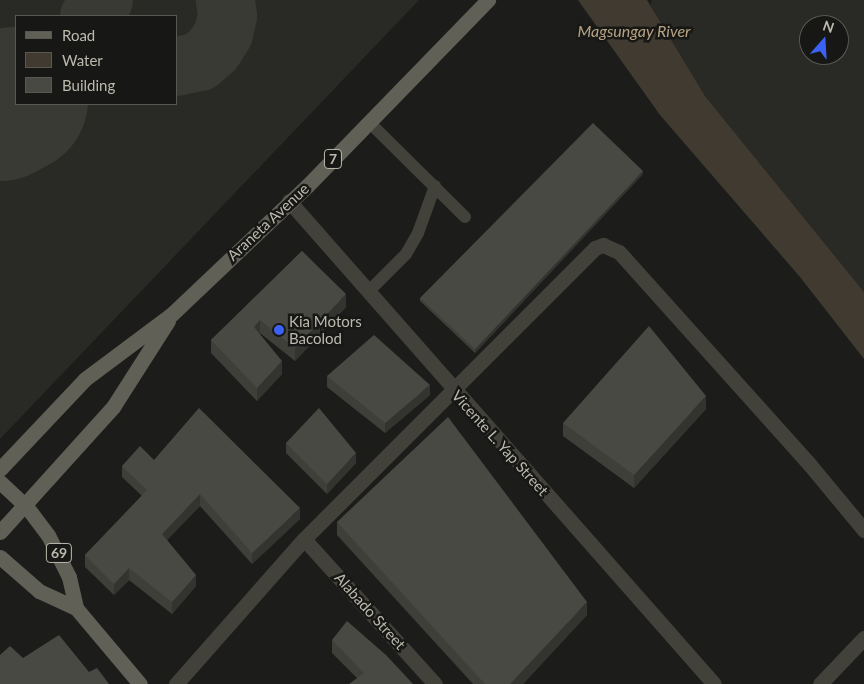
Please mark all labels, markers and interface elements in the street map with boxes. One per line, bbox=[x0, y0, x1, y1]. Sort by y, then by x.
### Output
legend bbox=[15, 15, 178, 105]
north arrow bbox=[799, 15, 849, 65]
text: N bbox=[821, 16, 837, 36]
water label: Magsungay River bbox=[577, 21, 691, 41]
text: Road bbox=[62, 26, 95, 44]
text: Water bbox=[62, 51, 103, 69]
text: Building bbox=[62, 76, 115, 94]
road number: 7 bbox=[323, 148, 343, 170]
street label: Araneta Avenue bbox=[223, 179, 313, 265]
place label: Kia Motors Bacolod bbox=[289, 312, 362, 347]
marker: Kia Motors Bacolod bbox=[273, 324, 285, 336]
street label: Vicente L. Yap Street bbox=[448, 386, 552, 500]
road number: 69 bbox=[45, 542, 73, 564]
street label: Alabado Street bbox=[331, 569, 409, 653]

